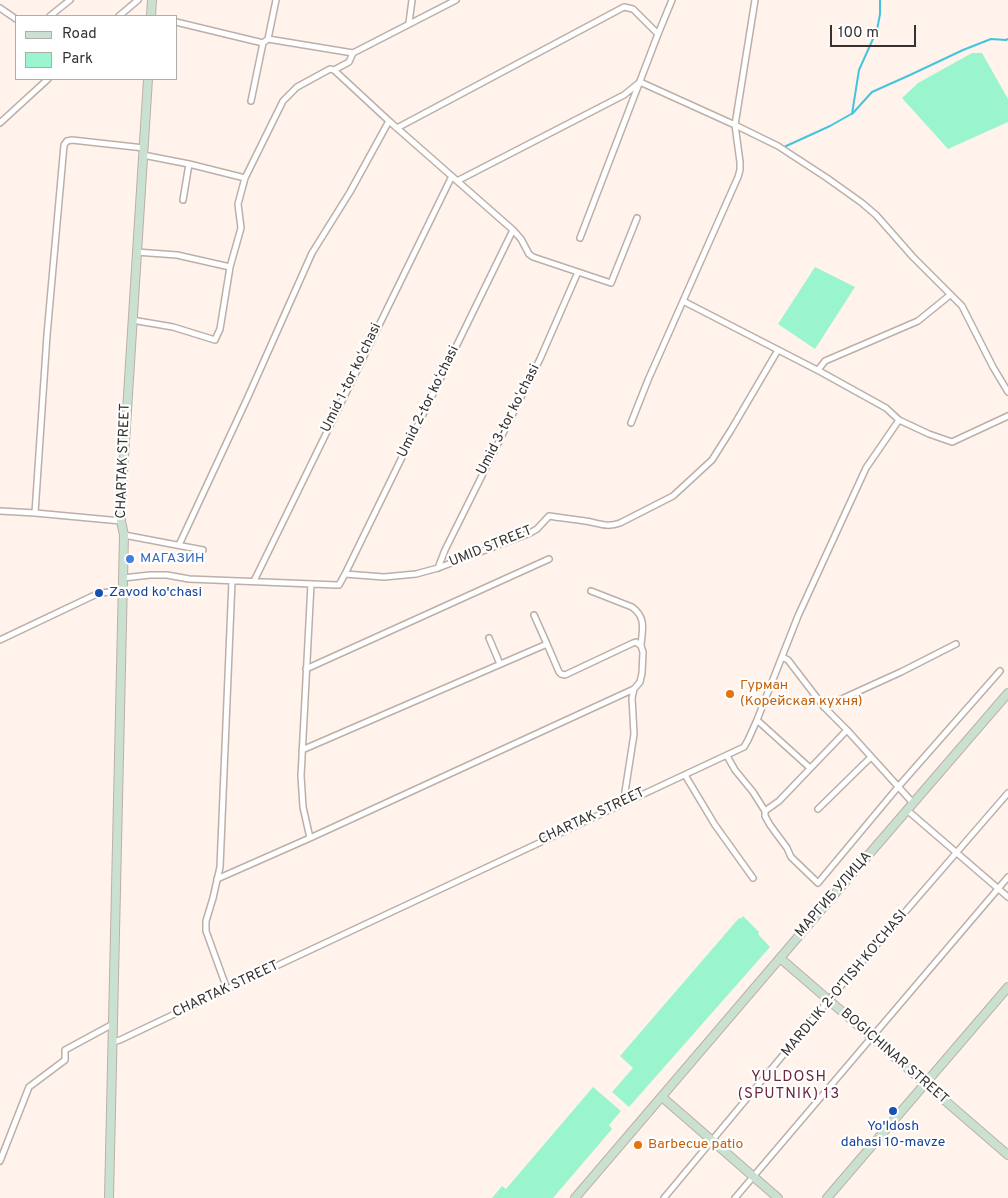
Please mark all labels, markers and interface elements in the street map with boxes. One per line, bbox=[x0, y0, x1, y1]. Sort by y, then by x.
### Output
legend bbox=[15, 15, 178, 80]
scale bar bbox=[833, 15, 919, 47]
text: 100 m bbox=[838, 24, 879, 43]
text: Road bbox=[62, 25, 97, 44]
text: Park bbox=[62, 50, 93, 69]
street label: Umid 1-tor koʻchasi bbox=[318, 321, 386, 435]
street label: Umid 2-tor koʻchasi bbox=[395, 343, 463, 461]
street label: Umid 3-tor koʻchasi bbox=[474, 362, 544, 478]
street label: CHARTAK STREET bbox=[114, 403, 134, 519]
street label: UMID STREET bbox=[447, 523, 535, 571]
place label: МАГАЗИН bbox=[140, 551, 205, 567]
marker: МАГАЗИН bbox=[124, 553, 136, 565]
place label: Zavod ko'chasi bbox=[109, 585, 202, 601]
marker: Zavod ko'chasi bbox=[93, 587, 105, 599]
place label: Гурман (Корейская кухня) bbox=[740, 678, 862, 710]
marker: Гурман (Корейская кухня) bbox=[724, 688, 736, 700]
street label: CHARTAK STREET bbox=[536, 785, 648, 849]
street label: МАРГИБ УЛИЦА bbox=[792, 849, 876, 941]
street label: MARDLIK 2-O'TISH KO'CHASI bbox=[779, 907, 911, 1061]
street label: CHARTAK STREET bbox=[170, 958, 282, 1022]
street label: BOGICHINAR STREET bbox=[837, 1006, 951, 1108]
district label: YULDOSH (SPUTNIK) 13 bbox=[736, 1069, 842, 1104]
marker: Yo'ldosh dahasi 10-mavze bbox=[887, 1105, 899, 1117]
place label: Yo'ldosh dahasi 10-mavze bbox=[841, 1119, 945, 1152]
place label: Barbecue patio bbox=[648, 1137, 743, 1153]
marker: Barbecue patio bbox=[632, 1139, 644, 1151]

